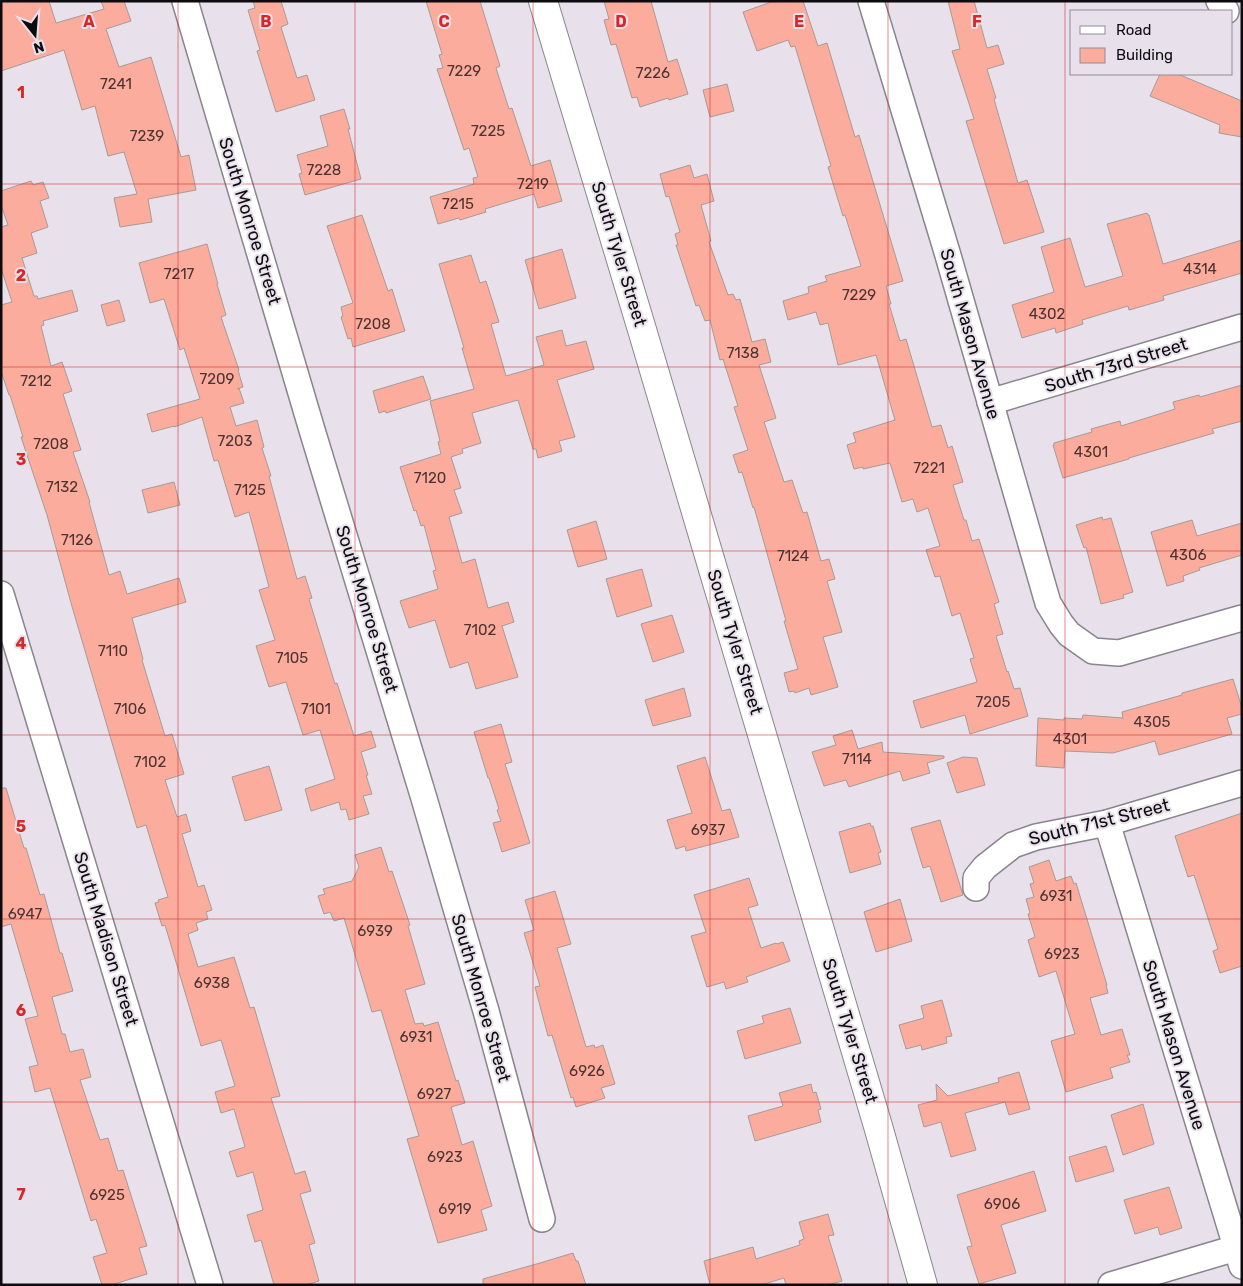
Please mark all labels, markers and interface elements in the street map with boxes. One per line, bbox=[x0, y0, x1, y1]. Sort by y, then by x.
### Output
north arrow bbox=[10, 10, 60, 60]
legend bbox=[1070, 10, 1233, 75]
text: A bbox=[83, 12, 95, 31]
text: B bbox=[260, 12, 272, 31]
text: C bbox=[438, 12, 450, 31]
text: D bbox=[615, 12, 627, 31]
text: E bbox=[794, 12, 804, 31]
text: F bbox=[972, 12, 982, 31]
text: Road bbox=[1116, 21, 1152, 39]
text: N bbox=[31, 37, 46, 57]
text: Building bbox=[1116, 46, 1173, 64]
house number: 7229 bbox=[447, 62, 481, 80]
house number: 7226 bbox=[636, 64, 670, 82]
house number: 7241 bbox=[100, 75, 132, 93]
text: 1 bbox=[17, 83, 25, 102]
house number: 7225 bbox=[471, 122, 505, 140]
house number: 7239 bbox=[130, 127, 164, 145]
street label: South Monroe Street bbox=[214, 135, 286, 307]
house number: 7228 bbox=[307, 161, 341, 179]
house number: 7219 bbox=[517, 175, 549, 193]
street label: South Tyler Street bbox=[586, 179, 652, 329]
house number: 7215 bbox=[442, 195, 474, 213]
street label: South Mason Avenue bbox=[935, 246, 1005, 422]
house number: 4314 bbox=[1183, 260, 1217, 278]
house number: 7217 bbox=[164, 265, 195, 283]
text: 2 bbox=[16, 266, 26, 285]
house number: 7229 bbox=[842, 286, 876, 304]
house number: 4302 bbox=[1029, 305, 1066, 323]
house number: 7208 bbox=[355, 315, 391, 333]
street label: South 73rd Street bbox=[1042, 333, 1190, 397]
house number: 7138 bbox=[727, 344, 759, 362]
house number: 7209 bbox=[200, 370, 235, 388]
house number: 7212 bbox=[20, 372, 52, 390]
house number: 7203 bbox=[217, 432, 253, 450]
house number: 7208 bbox=[33, 435, 69, 453]
house number: 4301 bbox=[1074, 443, 1108, 461]
text: 3 bbox=[16, 450, 26, 469]
house number: 7221 bbox=[913, 459, 945, 477]
house number: 7120 bbox=[414, 469, 446, 487]
house number: 7132 bbox=[46, 478, 78, 496]
house number: 7125 bbox=[234, 481, 266, 499]
street label: South Monroe Street bbox=[331, 523, 403, 695]
house number: 7126 bbox=[61, 531, 93, 549]
house number: 4306 bbox=[1170, 546, 1206, 564]
house number: 7124 bbox=[777, 547, 809, 565]
street label: South Tyler Street bbox=[702, 567, 768, 717]
house number: 7102 bbox=[464, 621, 496, 639]
text: 4 bbox=[16, 634, 27, 653]
house number: 7110 bbox=[98, 642, 128, 660]
house number: 7105 bbox=[276, 649, 308, 667]
house number: 7205 bbox=[976, 693, 1011, 711]
house number: 7106 bbox=[114, 700, 146, 718]
house number: 7101 bbox=[301, 700, 331, 718]
house number: 4305 bbox=[1134, 713, 1170, 731]
house number: 4301 bbox=[1053, 730, 1087, 748]
house number: 7114 bbox=[842, 750, 872, 768]
house number: 7102 bbox=[134, 753, 166, 771]
street label: South 71st Street bbox=[1026, 794, 1172, 850]
text: 5 bbox=[16, 817, 26, 836]
house number: 6937 bbox=[691, 821, 726, 839]
street label: South Madison Street bbox=[69, 849, 143, 1029]
house number: 6931 bbox=[1040, 887, 1072, 905]
house number: 6947 bbox=[8, 905, 43, 923]
street label: South Monroe Street bbox=[446, 911, 516, 1085]
house number: 6939 bbox=[357, 922, 393, 940]
house number: 6923 bbox=[1044, 945, 1080, 963]
street label: South Tyler Street bbox=[817, 956, 883, 1106]
street label: South Mason Avenue bbox=[1138, 957, 1210, 1133]
house number: 6938 bbox=[194, 974, 230, 992]
text: 6 bbox=[16, 1001, 26, 1020]
house number: 6931 bbox=[400, 1028, 432, 1046]
house number: 6926 bbox=[569, 1062, 605, 1080]
house number: 6927 bbox=[417, 1085, 452, 1103]
house number: 6923 bbox=[427, 1148, 463, 1166]
text: 7 bbox=[16, 1185, 26, 1204]
house number: 6925 bbox=[89, 1186, 125, 1204]
house number: 6906 bbox=[984, 1195, 1020, 1213]
house number: 6919 bbox=[438, 1200, 472, 1218]

